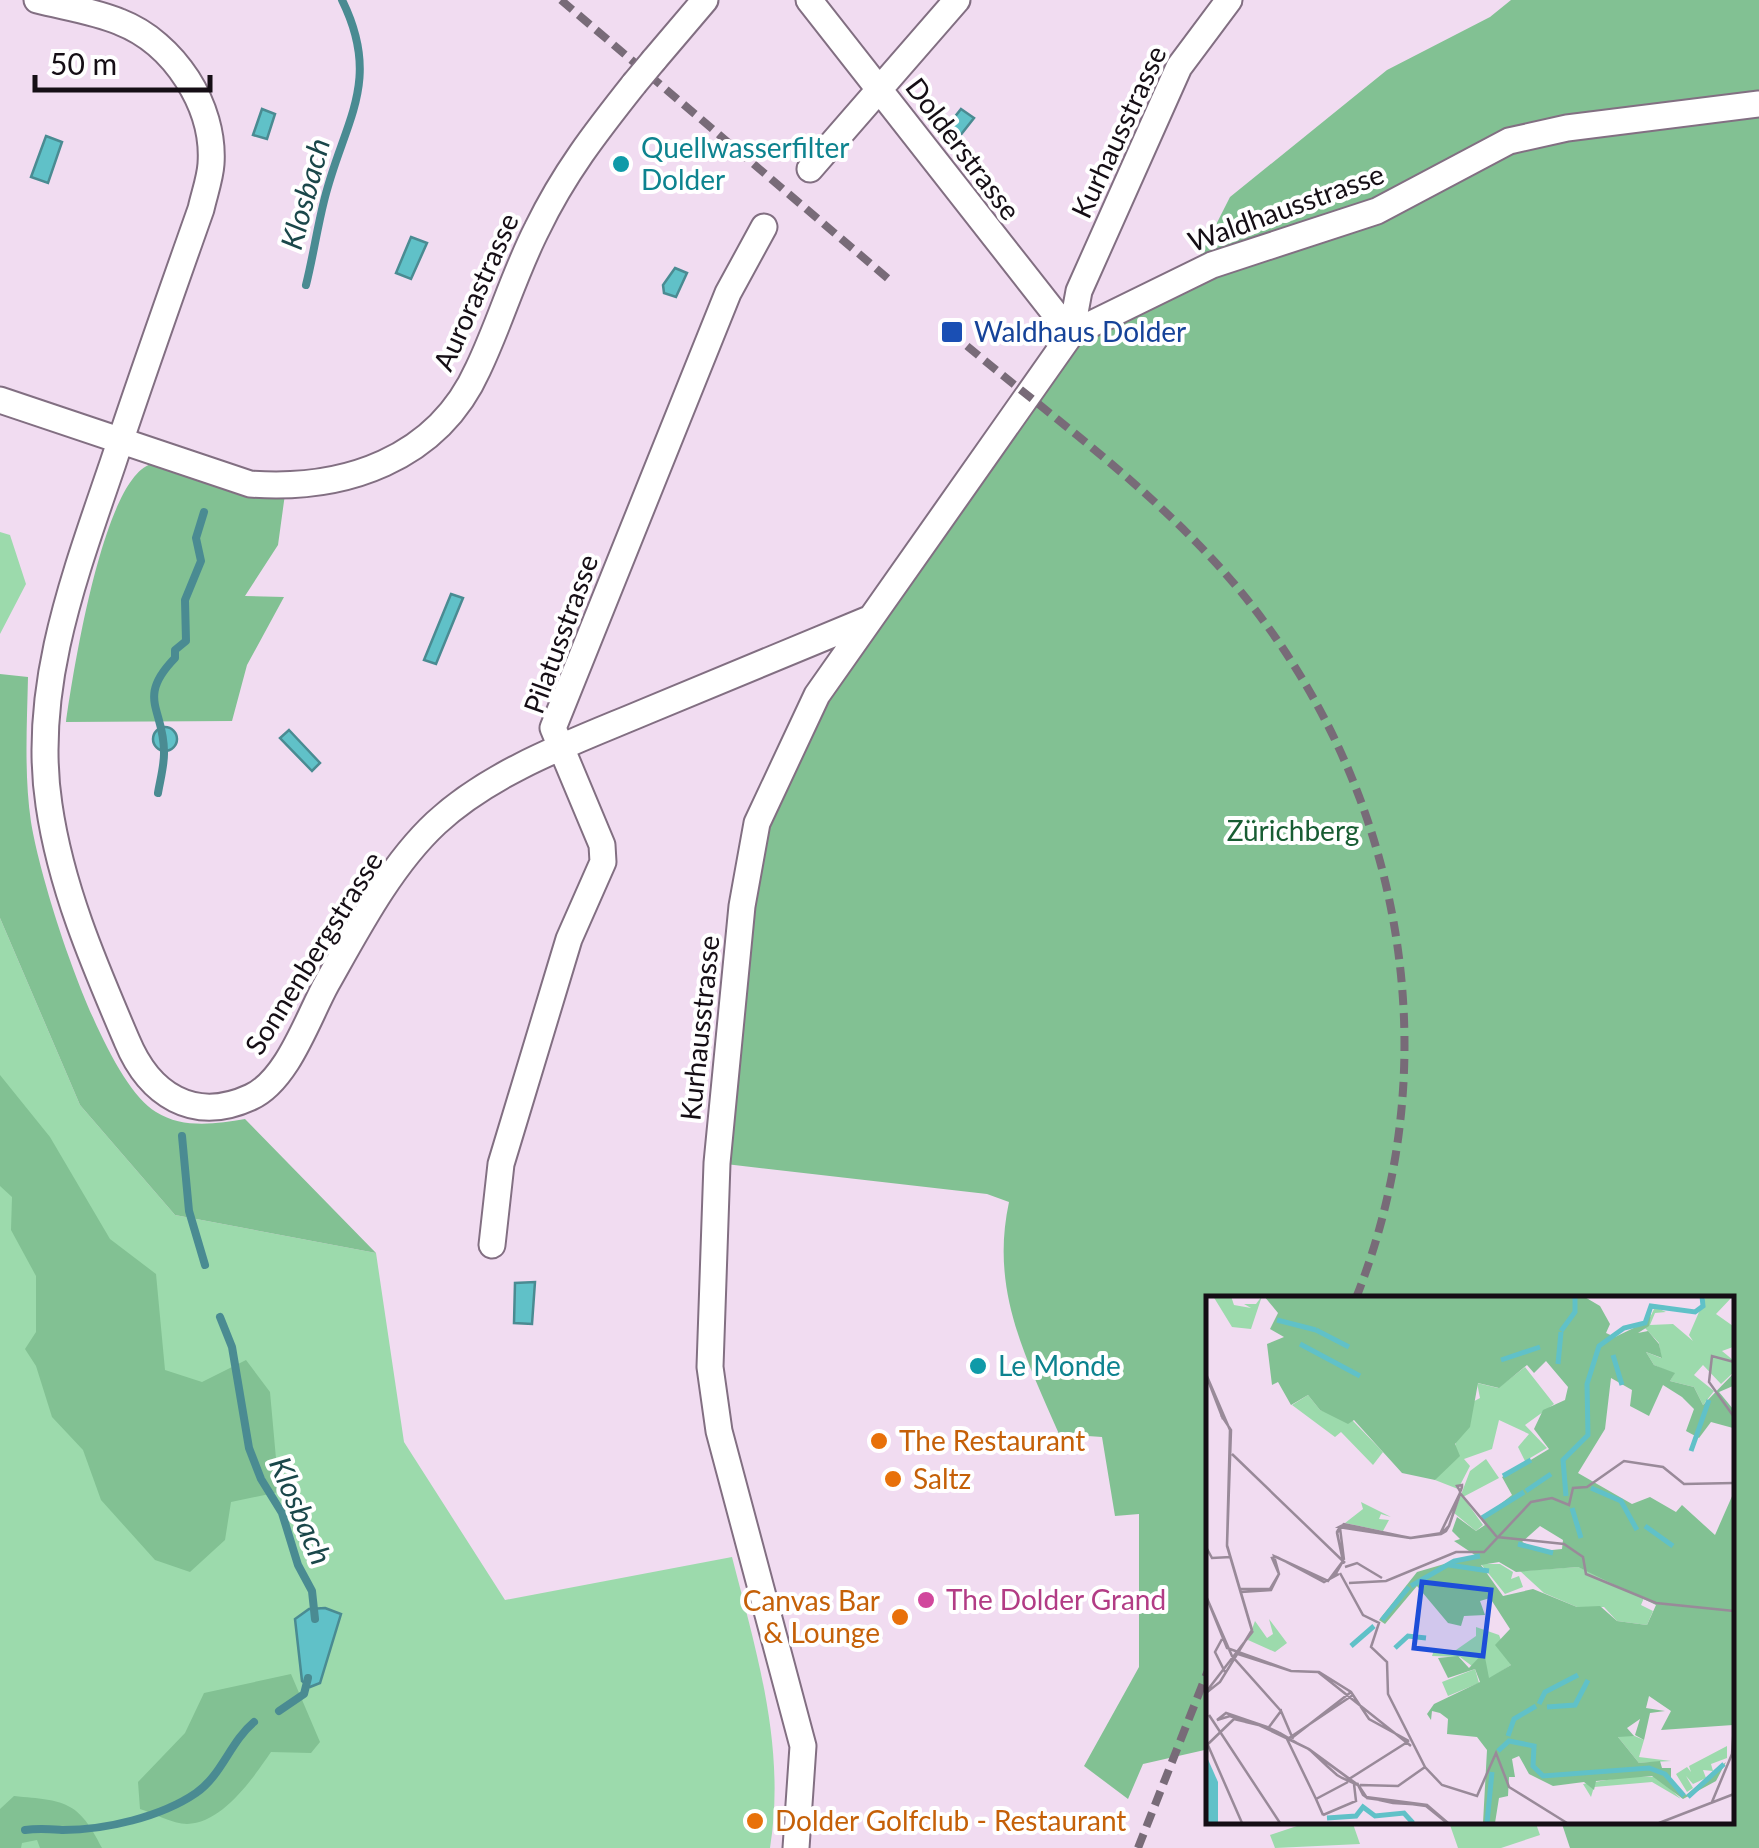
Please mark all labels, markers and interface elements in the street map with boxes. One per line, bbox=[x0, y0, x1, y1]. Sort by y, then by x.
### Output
scale bar bbox=[35, 30, 210, 92]
street label: Kurhausstrasse bbox=[1063, 40, 1173, 223]
text: 50 m bbox=[50, 45, 117, 81]
street label: Dolderstrasse bbox=[899, 71, 1028, 226]
place label: Quellwasserfilter Dolder bbox=[641, 130, 849, 196]
water label: Klosbach bbox=[272, 134, 336, 253]
marker: Quellwasserfilter Dolder bbox=[610, 153, 632, 175]
street label: Waldhausstrasse bbox=[1183, 156, 1388, 258]
street label: Aurorastrasse bbox=[425, 208, 525, 376]
place label: Waldhaus Dolder bbox=[974, 314, 1186, 348]
marker: Waldhaus Dolder bbox=[939, 319, 965, 345]
street label: Pilatusstrasse bbox=[516, 550, 605, 718]
park label: Zürichberg bbox=[1227, 813, 1359, 847]
street label: Sonnenbergstrasse bbox=[237, 845, 389, 1060]
street label: Kurhausstrasse bbox=[672, 934, 726, 1122]
inset map bbox=[1206, 1296, 1734, 1823]
place label: Le Monde bbox=[998, 1348, 1121, 1382]
marker: Le Monde bbox=[967, 1355, 989, 1377]
place label: The Restaurant bbox=[899, 1423, 1085, 1457]
marker: The Restaurant bbox=[868, 1430, 890, 1452]
water label: Klosbach bbox=[263, 1451, 341, 1570]
place label: Saltz bbox=[913, 1461, 971, 1495]
marker: Saltz bbox=[882, 1468, 904, 1490]
place label: The Dolder Grand bbox=[946, 1582, 1166, 1616]
place label: Canvas Bar & Lounge bbox=[743, 1583, 880, 1649]
marker: The Dolder Grand bbox=[915, 1589, 937, 1611]
marker: Canvas Bar & Lounge bbox=[889, 1606, 911, 1628]
place label: Dolder Golfclub - Restaurant bbox=[775, 1803, 1126, 1837]
marker: Dolder Golfclub - Restaurant bbox=[744, 1810, 766, 1832]

